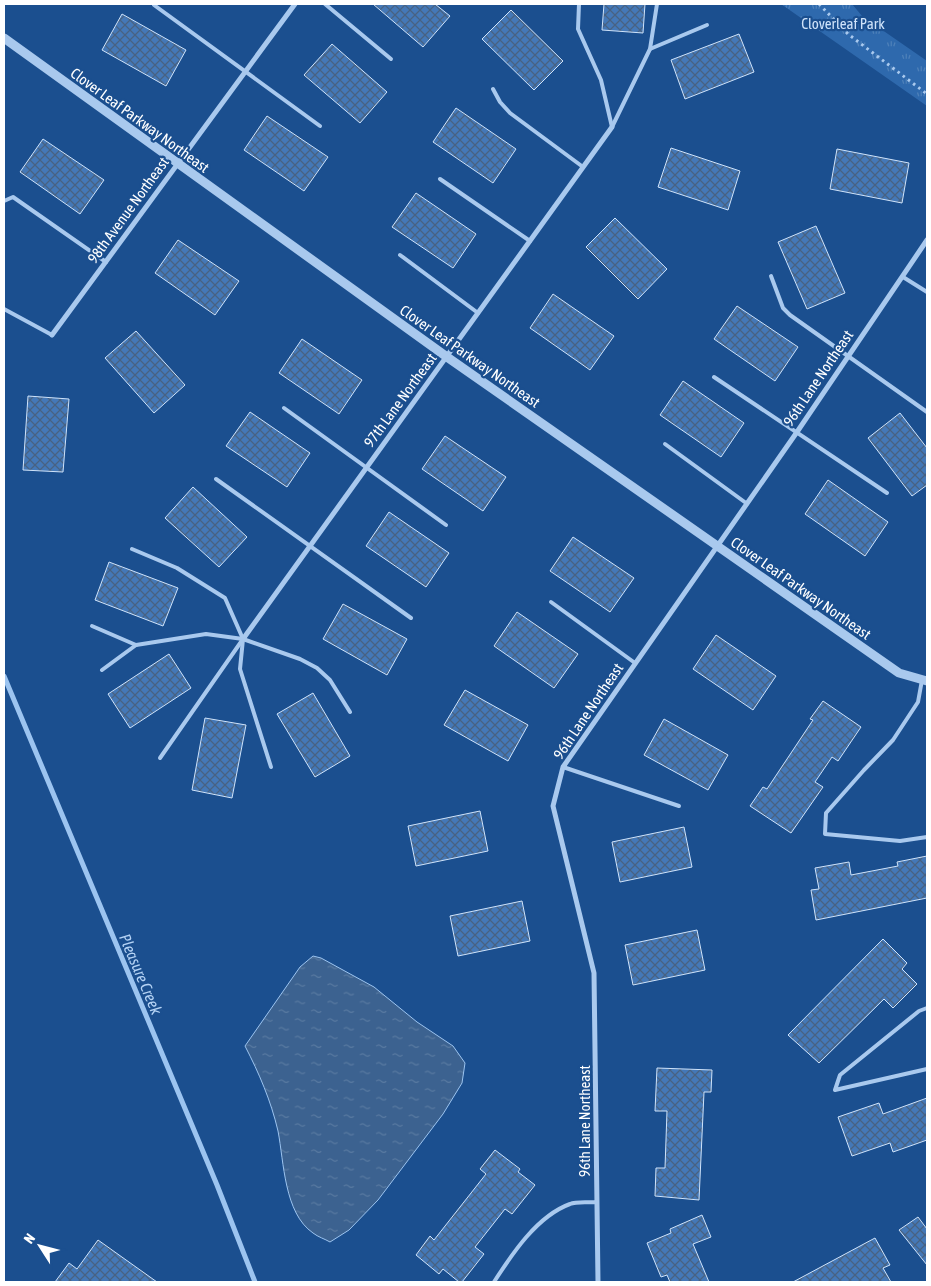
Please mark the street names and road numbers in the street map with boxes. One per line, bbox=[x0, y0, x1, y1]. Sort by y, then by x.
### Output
street label: Clover Leaf Parkway Northeast bbox=[68, 64, 212, 176]
street label: 98th Avenue Northeast bbox=[84, 154, 172, 266]
street label: Clover Leaf Parkway Northeast bbox=[397, 301, 543, 411]
street label: 96th Lane Northeast bbox=[780, 327, 856, 429]
street label: 97th Lane Northeast bbox=[360, 350, 440, 450]
street label: Clover Leaf Parkway Northeast bbox=[728, 533, 874, 643]
street label: 96th Lane Northeast bbox=[550, 660, 626, 762]
street label: 96th Lane Northeast bbox=[576, 1065, 593, 1177]

